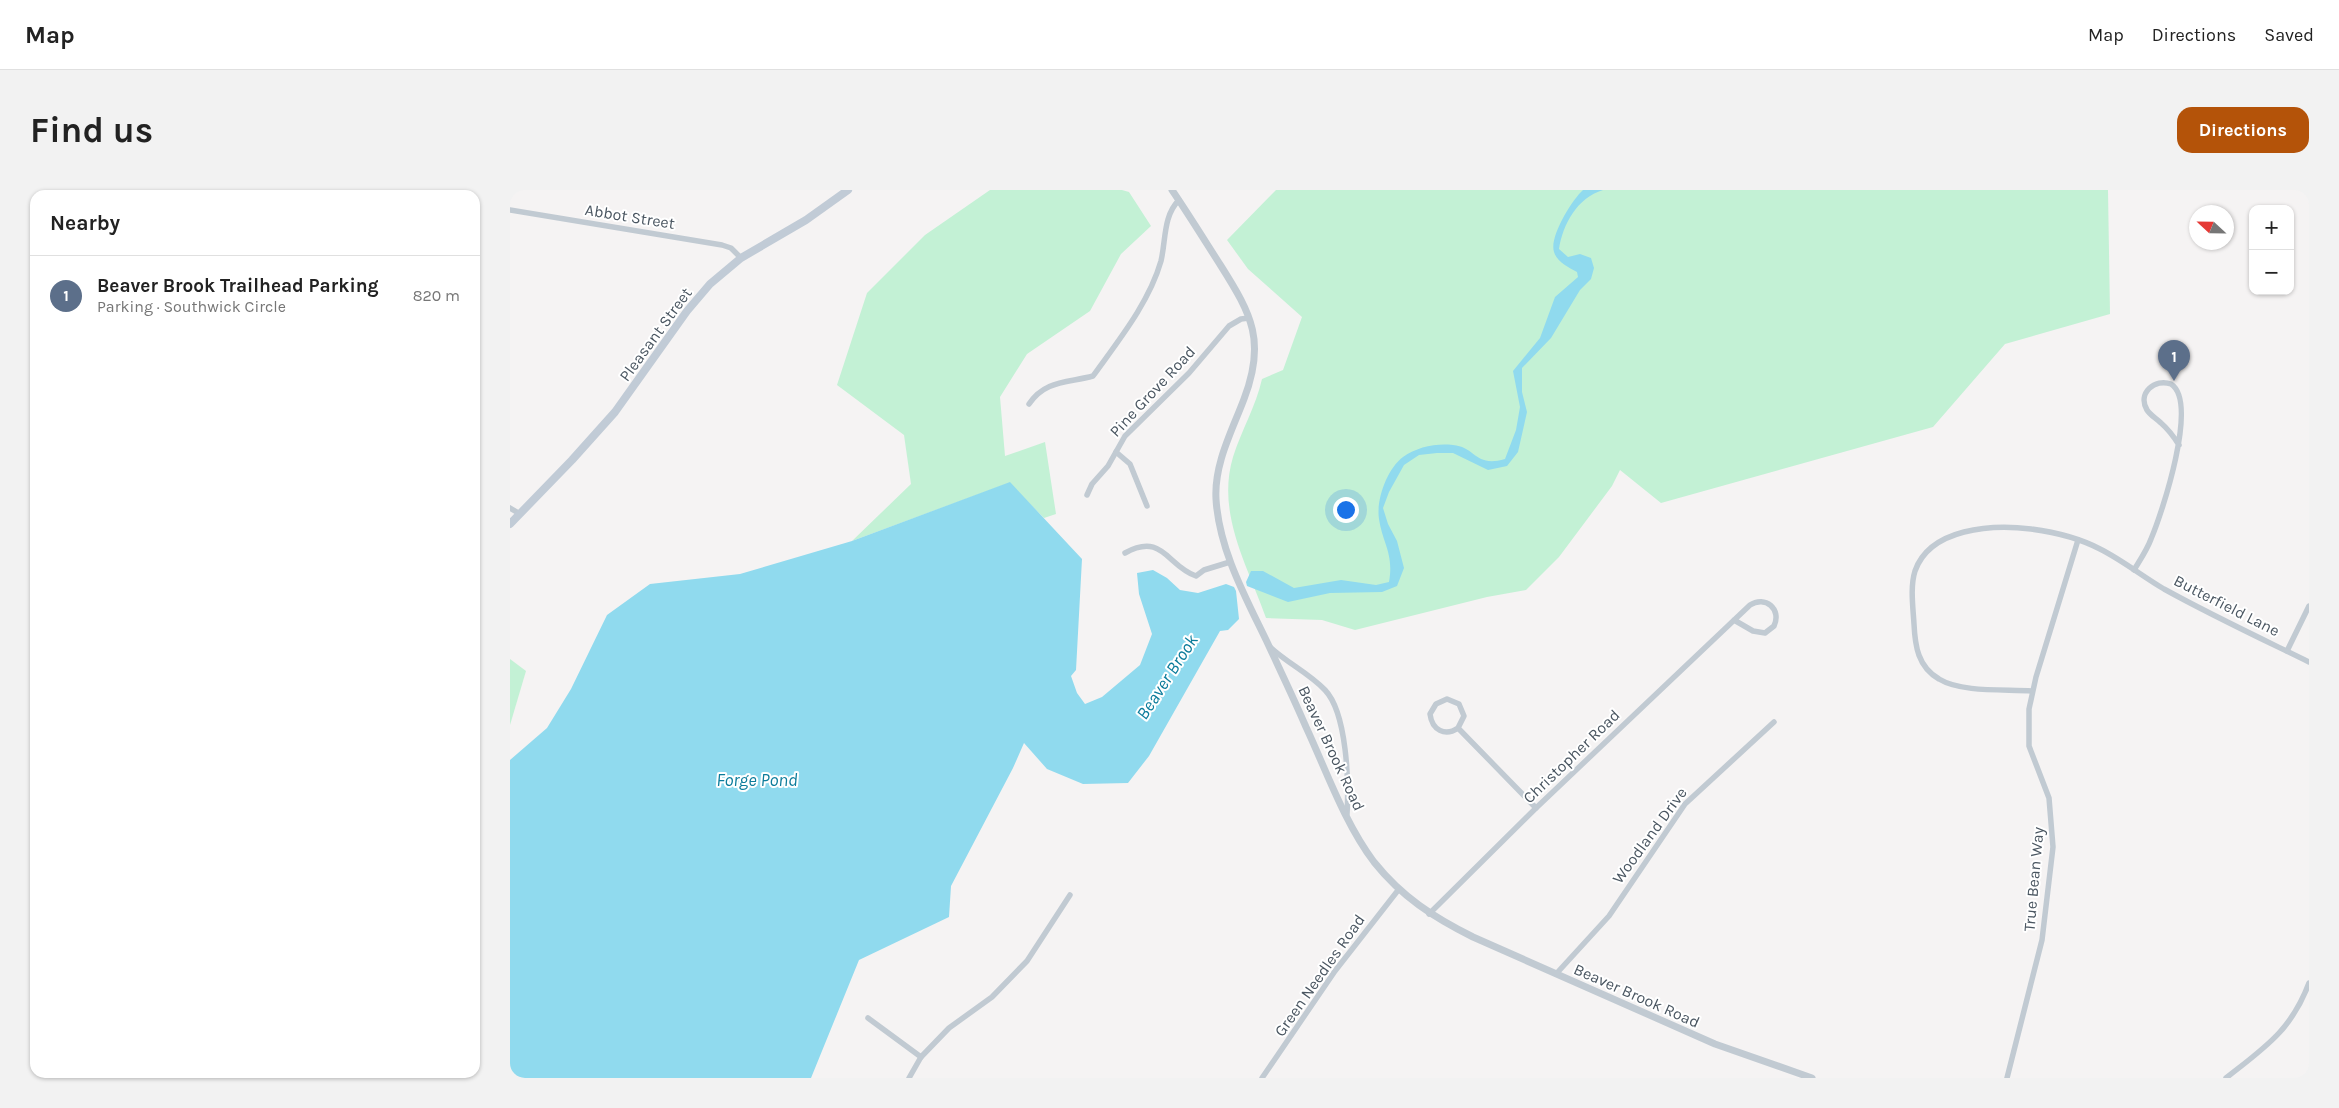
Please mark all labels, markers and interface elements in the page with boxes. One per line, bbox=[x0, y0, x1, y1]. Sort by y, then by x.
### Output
text: Map bbox=[25, 21, 75, 49]
text: Map bbox=[2088, 24, 2124, 46]
text: Directions bbox=[2152, 24, 2236, 46]
text: Saved bbox=[2264, 24, 2314, 46]
button: Directions bbox=[2177, 107, 2309, 153]
text: Find us bbox=[30, 110, 153, 151]
street label: Abbot Street bbox=[584, 200, 676, 233]
north arrow bbox=[2189, 205, 2234, 250]
map controls bbox=[2249, 205, 2294, 295]
button: + bbox=[2249, 205, 2294, 250]
text: Nearby bbox=[50, 211, 120, 235]
button: − bbox=[2249, 250, 2294, 295]
text: Beaver Brook Trailhead Parking bbox=[97, 275, 379, 297]
street label: Pleasant Street bbox=[615, 284, 696, 385]
text: 1 bbox=[63, 286, 69, 305]
text: 820 m bbox=[413, 286, 460, 305]
text: Parking · Southwick Circle bbox=[97, 297, 286, 316]
pin: 1 bbox=[2158, 340, 2190, 381]
street label: Pine Grove Road bbox=[1106, 342, 1199, 441]
your location bbox=[1333, 497, 1359, 523]
street label: Butterfield Lane bbox=[2171, 571, 2283, 640]
water label: Beaver Brook bbox=[1131, 630, 1203, 724]
street label: Beaver Brook Road bbox=[1294, 683, 1369, 814]
street label: Christopher Road bbox=[1519, 705, 1624, 807]
water label: Forge Pond bbox=[716, 769, 798, 791]
street label: Woodland Drive bbox=[1608, 783, 1691, 887]
street label: True Bean Way bbox=[2019, 825, 2048, 932]
street label: Green Needles Road bbox=[1270, 911, 1369, 1040]
street label: Beaver Brook Road bbox=[1571, 959, 1703, 1032]

